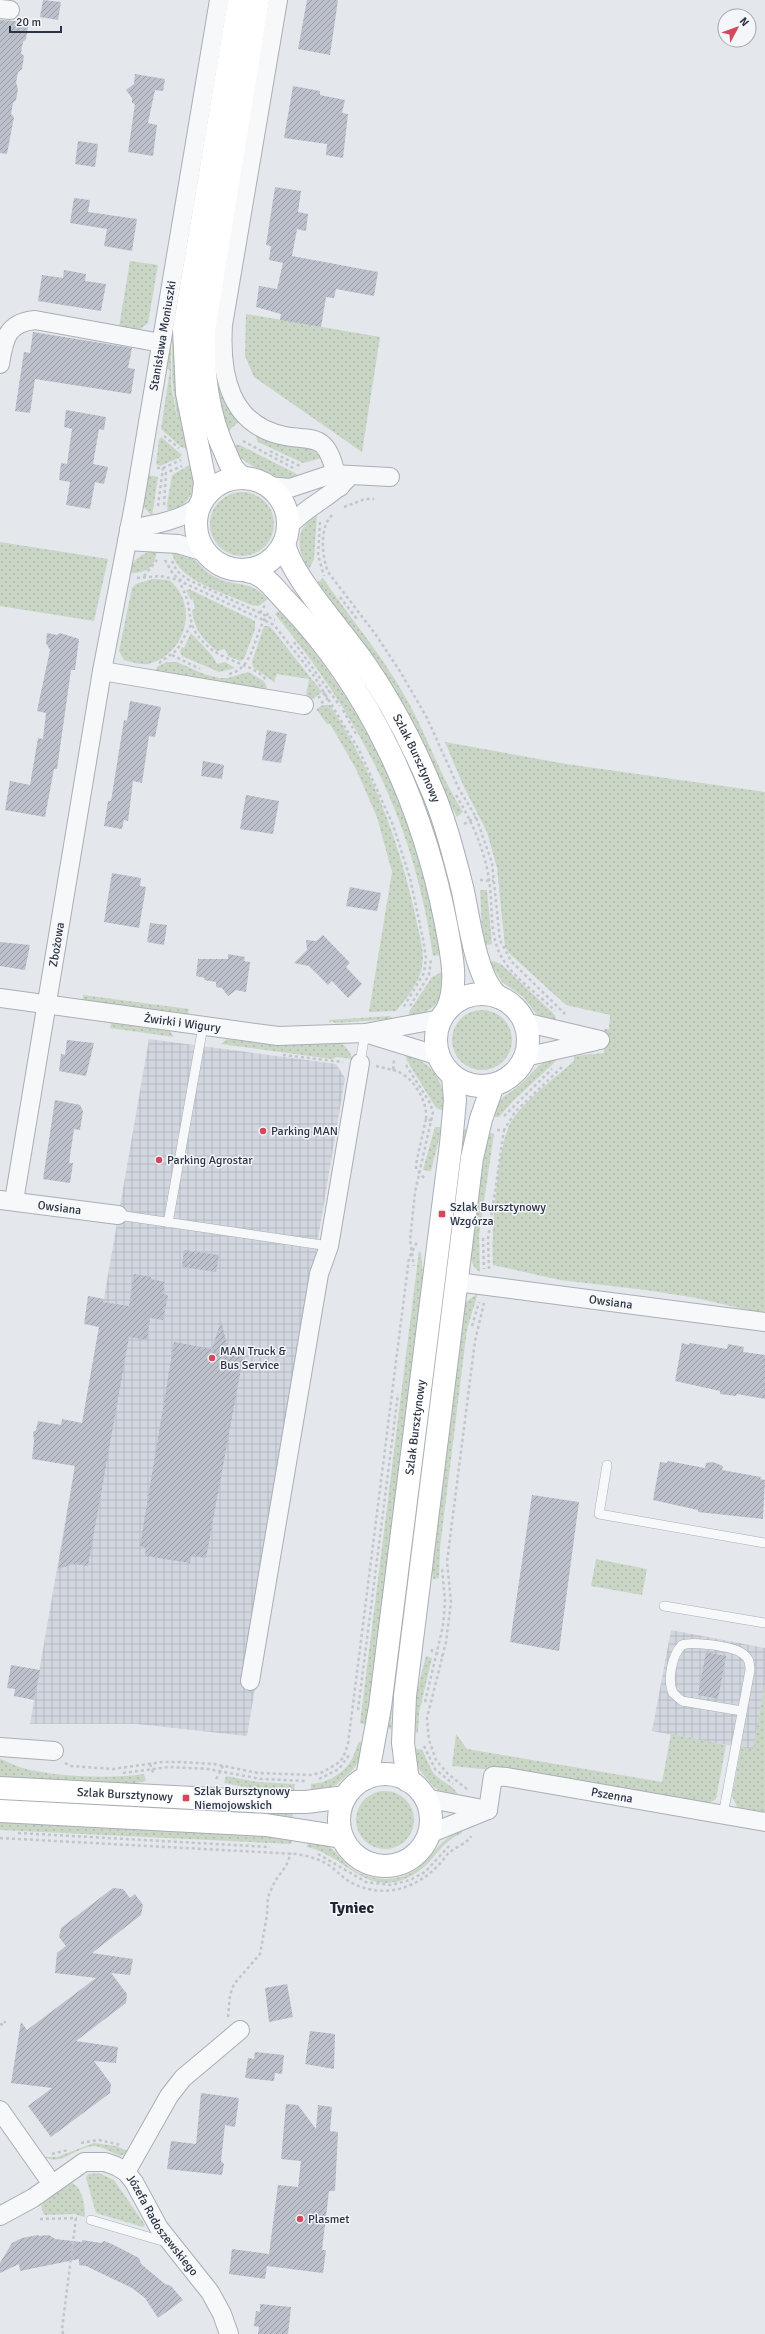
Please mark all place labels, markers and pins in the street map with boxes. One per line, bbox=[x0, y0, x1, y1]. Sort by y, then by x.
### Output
place label: Parking MAN bbox=[271, 1124, 338, 1139]
marker: Parking MAN bbox=[258, 1126, 268, 1136]
place label: Parking Agrostar bbox=[167, 1153, 253, 1168]
marker: Parking Agrostar bbox=[154, 1155, 164, 1165]
place label: Szlak Bursztynowy Wzgórza bbox=[450, 1200, 546, 1229]
marker: Szlak Bursztynowy Wzgórza bbox=[437, 1209, 447, 1219]
place label: MAN Truck & Bus Service bbox=[220, 1344, 286, 1373]
marker: MAN Truck & Bus Service bbox=[207, 1353, 217, 1363]
place label: Szlak Bursztynowy Niemojowskich bbox=[194, 1784, 290, 1813]
marker: Szlak Bursztynowy Niemojowskich bbox=[181, 1793, 191, 1803]
place label: Plasmet bbox=[308, 2212, 349, 2227]
marker: Plasmet bbox=[295, 2214, 305, 2224]

